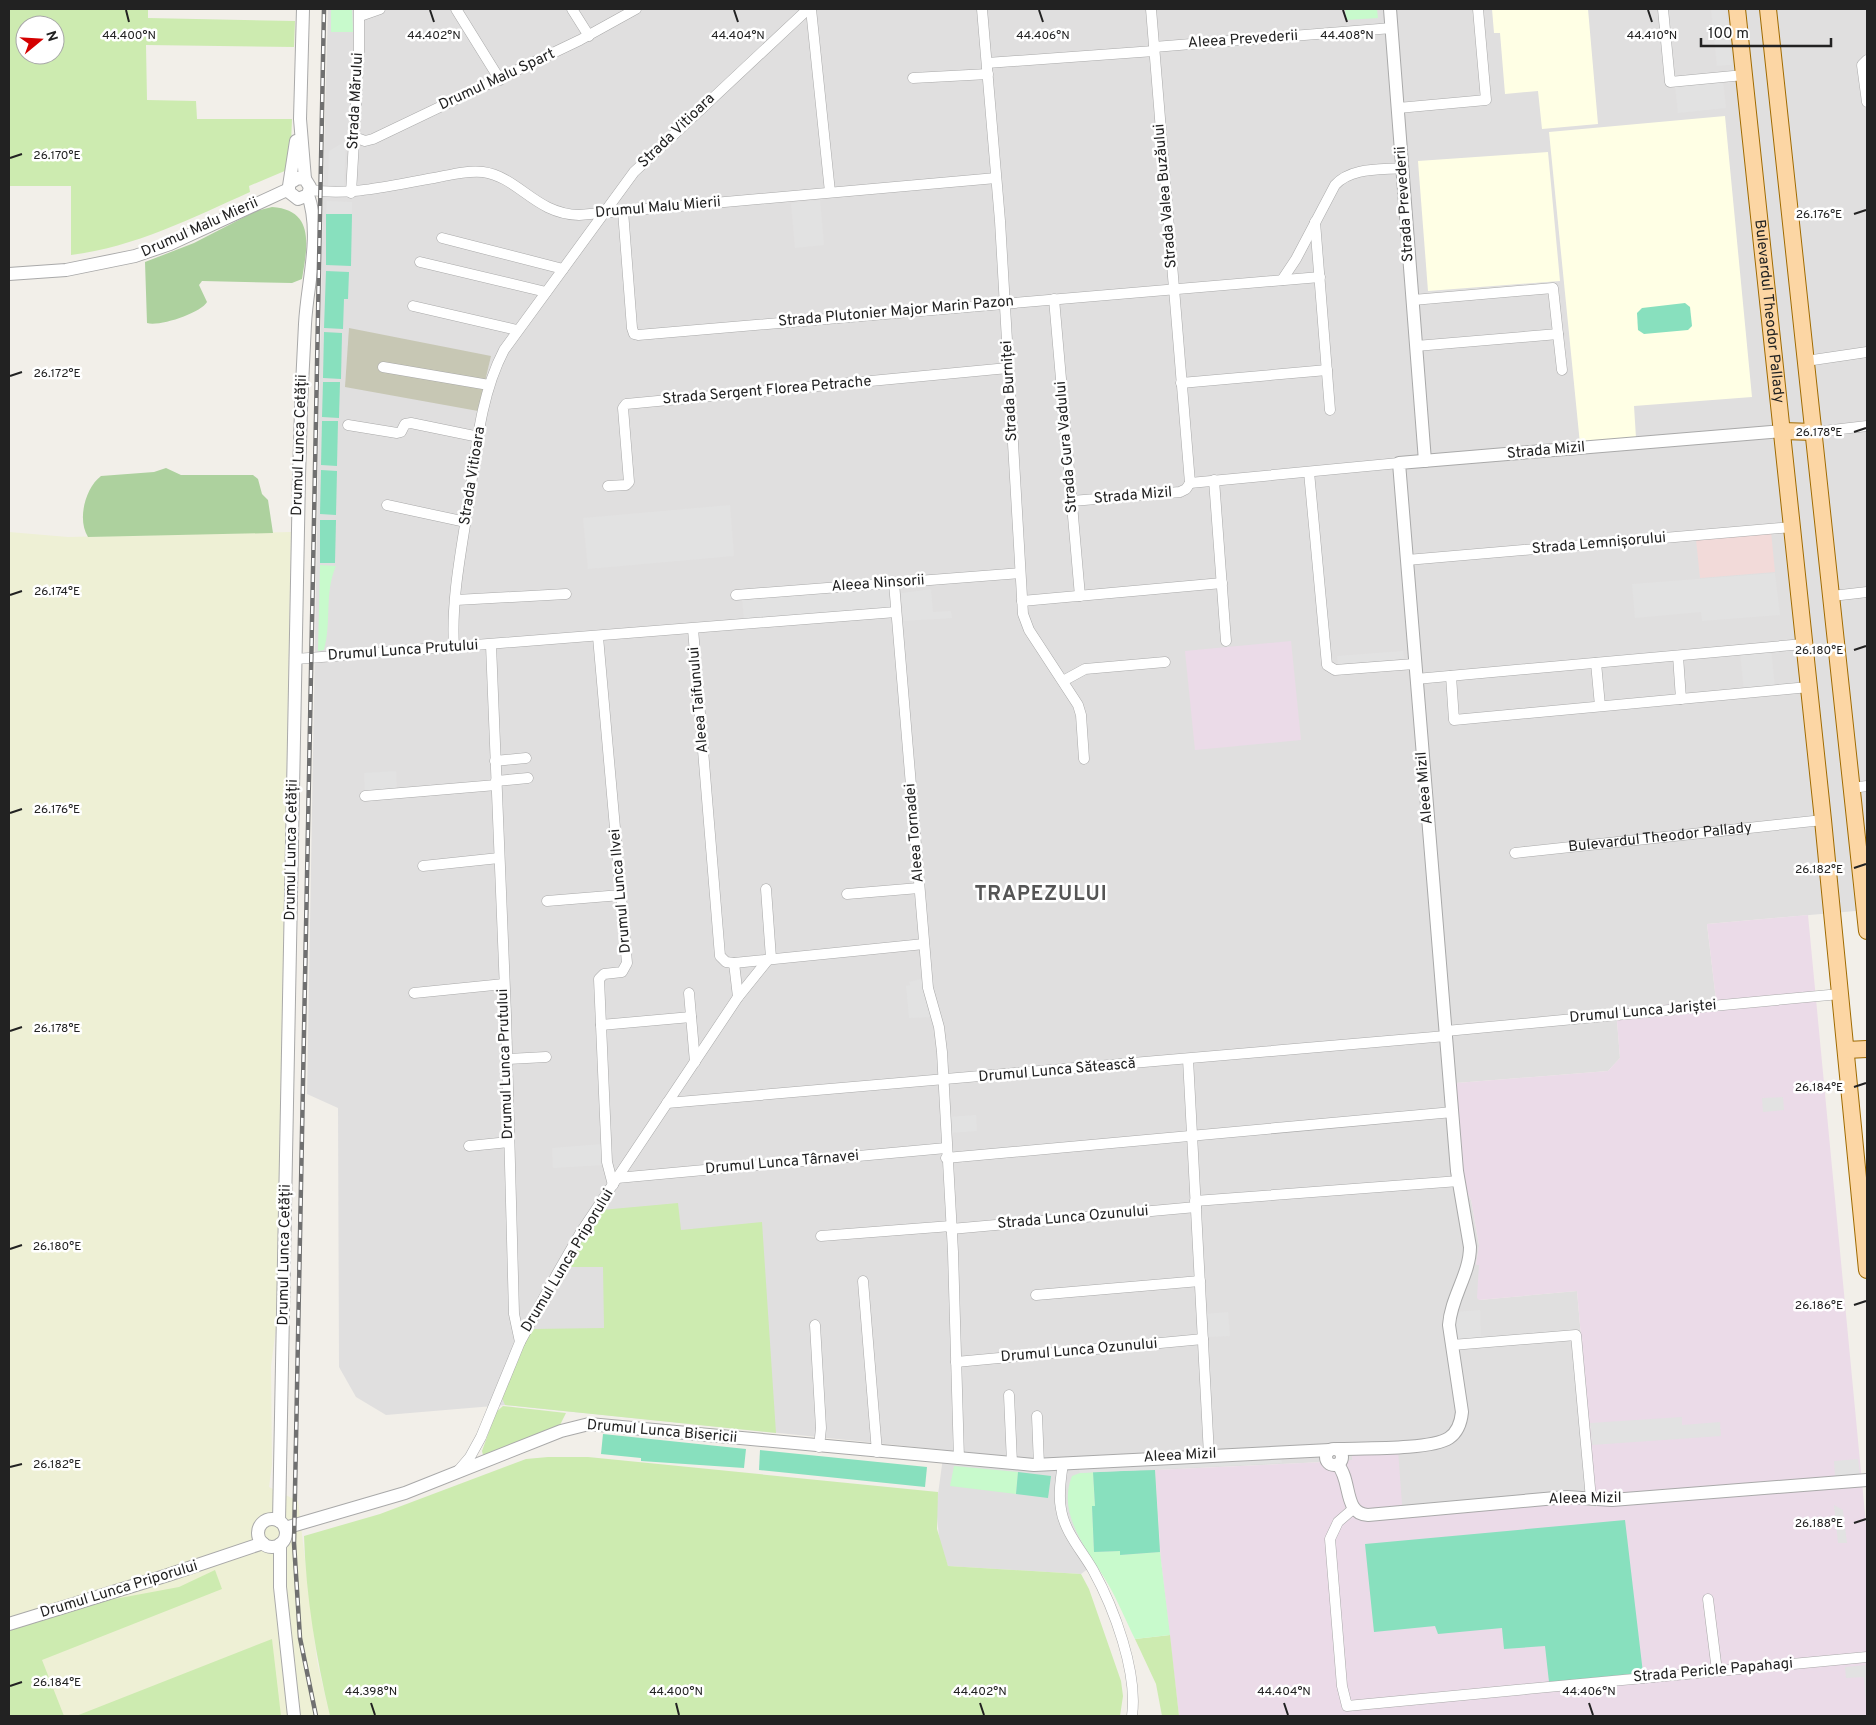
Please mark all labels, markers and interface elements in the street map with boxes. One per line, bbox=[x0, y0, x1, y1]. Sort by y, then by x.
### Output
north arrow bbox=[15, 15, 65, 65]
scale bar bbox=[1701, 15, 1831, 47]
text: 100 m bbox=[1708, 25, 1749, 44]
street label: Aleea Prevederii bbox=[1187, 27, 1299, 53]
text: 44.400°N bbox=[102, 28, 156, 44]
text: 44.402°N bbox=[407, 28, 461, 44]
text: 44.404°N bbox=[711, 28, 765, 44]
text: 44.406°N bbox=[1016, 28, 1070, 44]
text: 44.408°N bbox=[1320, 28, 1374, 44]
text: 44.410°N bbox=[1627, 28, 1677, 44]
text: N bbox=[41, 29, 61, 44]
street label: Drumul Malu Spart bbox=[436, 45, 558, 115]
street label: Strada Mărului bbox=[344, 52, 368, 150]
street label: Strada Vitioara bbox=[635, 90, 719, 172]
street label: Strada Valea Buzăului bbox=[1150, 123, 1182, 269]
street label: Strada Prevederii bbox=[1391, 145, 1419, 263]
text: 26.170°E bbox=[33, 148, 81, 164]
street label: Drumul Malu Mierii bbox=[594, 193, 722, 223]
street label: Drumul Malu Mierii bbox=[139, 194, 261, 262]
text: 26.176°E bbox=[1796, 207, 1842, 223]
street label: Bulevardul Theodor Pallady bbox=[1750, 218, 1788, 404]
street label: Strada Plutonier Major Marin Pazon bbox=[777, 292, 1015, 332]
street label: Strada Burniței bbox=[998, 340, 1022, 442]
text: 26.172°E bbox=[33, 366, 81, 382]
street label: Strada Sergent Florea Petrache bbox=[662, 372, 872, 410]
street label: Drumul Lunca Cetății bbox=[288, 374, 312, 516]
street label: Strada Gura Vadului bbox=[1052, 380, 1082, 514]
street label: Strada Vitioara bbox=[456, 425, 490, 527]
text: 26.178°E bbox=[1796, 425, 1842, 441]
street label: Strada Mizil bbox=[1506, 438, 1586, 464]
street label: Strada Mizil bbox=[1093, 483, 1173, 509]
street label: Strada Lemnișorului bbox=[1531, 529, 1667, 559]
street label: Aleea Ninsorii bbox=[831, 571, 925, 597]
text: 26.174°E bbox=[34, 584, 80, 600]
street label: Drumul Lunca Prutului bbox=[327, 636, 479, 666]
text: 26.180°E bbox=[1795, 643, 1843, 659]
street label: Aleea Taifunului bbox=[685, 646, 713, 754]
street label: Aleea Mizil bbox=[1412, 751, 1438, 825]
street label: Drumul Lunca Cetății bbox=[281, 779, 303, 921]
street label: Aleea Tornadei bbox=[901, 783, 929, 883]
text: 26.176°E bbox=[34, 802, 80, 818]
street label: Bulevardul Theodor Pallady bbox=[1567, 818, 1753, 857]
street label: Drumul Lunca Ilvei bbox=[606, 828, 636, 954]
text: 26.182°E bbox=[1795, 862, 1843, 878]
district label: TRAPEZULUI bbox=[974, 882, 1108, 908]
street label: Drumul Lunca Prutului bbox=[494, 988, 518, 1140]
street label: Drumul Lunca Jariștei bbox=[1569, 996, 1717, 1028]
text: 26.178°E bbox=[34, 1021, 80, 1037]
street label: Drumul Lunca Sătească bbox=[978, 1055, 1136, 1087]
text: 26.184°E bbox=[1795, 1080, 1843, 1096]
street label: Drumul Lunca Târnavei bbox=[704, 1147, 860, 1179]
street label: Drumul Lunca Cetății bbox=[274, 1184, 296, 1326]
street label: Drumul Lunca Priporului bbox=[518, 1186, 618, 1336]
street label: Strada Lunca Ozunului bbox=[997, 1202, 1149, 1234]
text: 26.180°E bbox=[33, 1239, 81, 1255]
text: 26.186°E bbox=[1795, 1298, 1843, 1314]
street label: Drumul Lunca Ozunului bbox=[1000, 1335, 1158, 1367]
street label: Drumul Lunca Bisericii bbox=[586, 1416, 738, 1448]
street label: Aleea Mizil bbox=[1143, 1445, 1217, 1467]
text: 26.182°E bbox=[33, 1457, 81, 1473]
street label: Aleea Mizil bbox=[1548, 1489, 1622, 1509]
text: 26.188°E bbox=[1795, 1516, 1843, 1532]
street label: Drumul Lunca Priporului bbox=[38, 1557, 200, 1623]
street label: Strada Pericle Papahagi bbox=[1632, 1655, 1794, 1687]
text: 26.184°E bbox=[33, 1675, 81, 1691]
text: 44.398°N bbox=[345, 1684, 397, 1700]
text: 44.400°N bbox=[649, 1684, 703, 1700]
text: 44.402°N bbox=[953, 1684, 1007, 1700]
text: 44.404°N bbox=[1257, 1684, 1311, 1700]
text: 44.406°N bbox=[1562, 1684, 1616, 1700]

